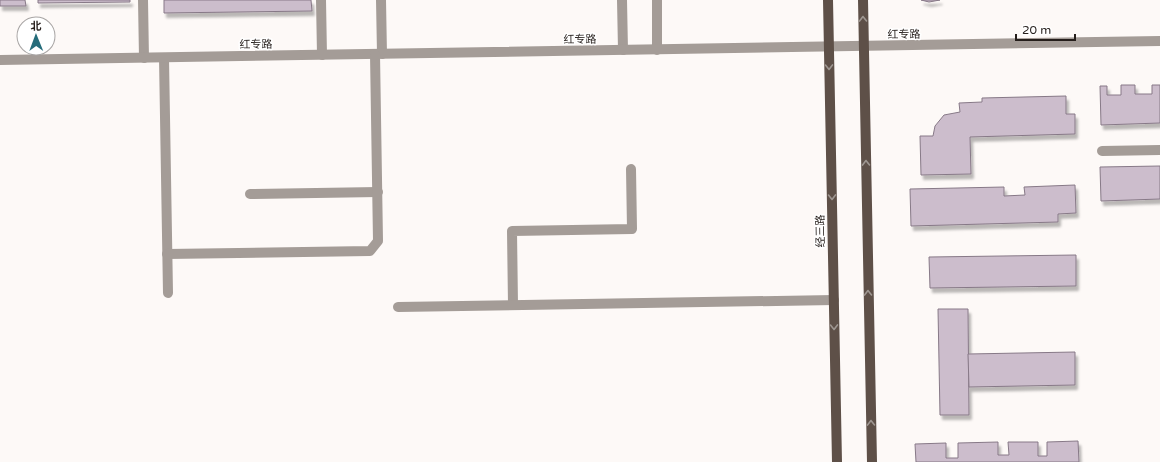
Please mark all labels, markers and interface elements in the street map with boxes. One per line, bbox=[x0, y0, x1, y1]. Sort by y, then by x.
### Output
north arrow bbox=[16, 16, 56, 56]
one-way arrow bbox=[859, 16, 867, 22]
scale bar bbox=[1016, 16, 1075, 42]
text: 北 bbox=[30, 20, 41, 33]
text: 20 m bbox=[1022, 23, 1051, 37]
street label: 红专路 bbox=[887, 28, 921, 41]
street label: 红专路 bbox=[563, 33, 597, 46]
street label: 红专路 bbox=[239, 38, 273, 51]
one-way arrow bbox=[825, 64, 833, 70]
one-way arrow bbox=[862, 160, 870, 166]
one-way arrow bbox=[827, 194, 836, 200]
street label: 经三路 bbox=[814, 214, 827, 248]
one-way arrow bbox=[864, 290, 873, 296]
one-way arrow bbox=[830, 324, 838, 330]
one-way arrow bbox=[867, 420, 875, 426]

